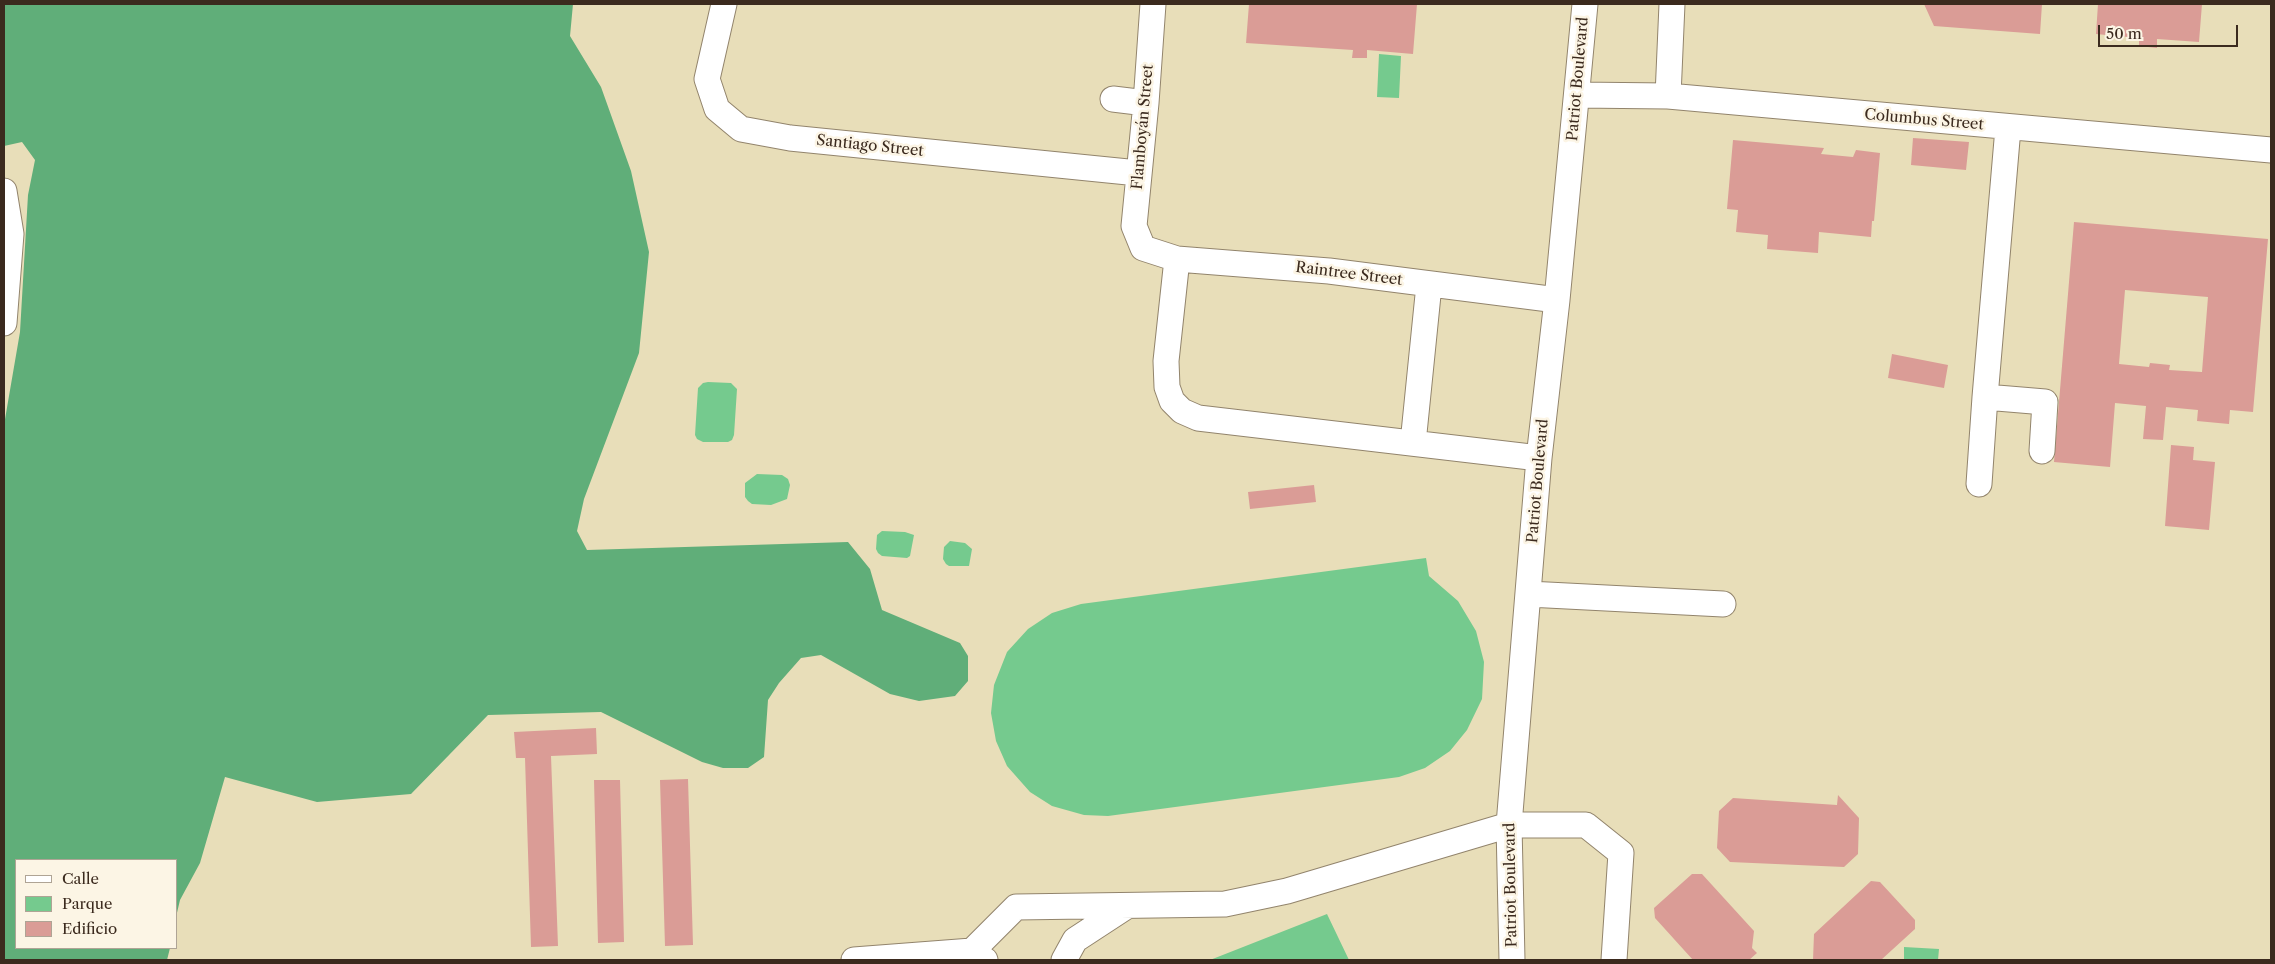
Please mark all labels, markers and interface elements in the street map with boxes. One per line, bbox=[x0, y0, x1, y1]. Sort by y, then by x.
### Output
scale bar bbox=[2100, 15, 2240, 47]
street label: Patriot Boulevard bbox=[1564, 16, 1592, 142]
text: 50 m bbox=[2106, 24, 2142, 43]
street label: Flamboyán Street bbox=[1129, 64, 1157, 190]
street label: Columbus Street bbox=[1864, 106, 1984, 134]
street label: Santiago Street bbox=[816, 131, 924, 161]
street label: Raintree Street bbox=[1295, 259, 1403, 289]
street label: Patriot Boulevard bbox=[1524, 418, 1552, 544]
street label: Patriot Boulevard bbox=[1501, 823, 1521, 947]
legend bbox=[15, 859, 178, 949]
text: Calle bbox=[62, 869, 99, 888]
text: Parque bbox=[62, 894, 112, 913]
text: Edificio bbox=[62, 919, 117, 938]

